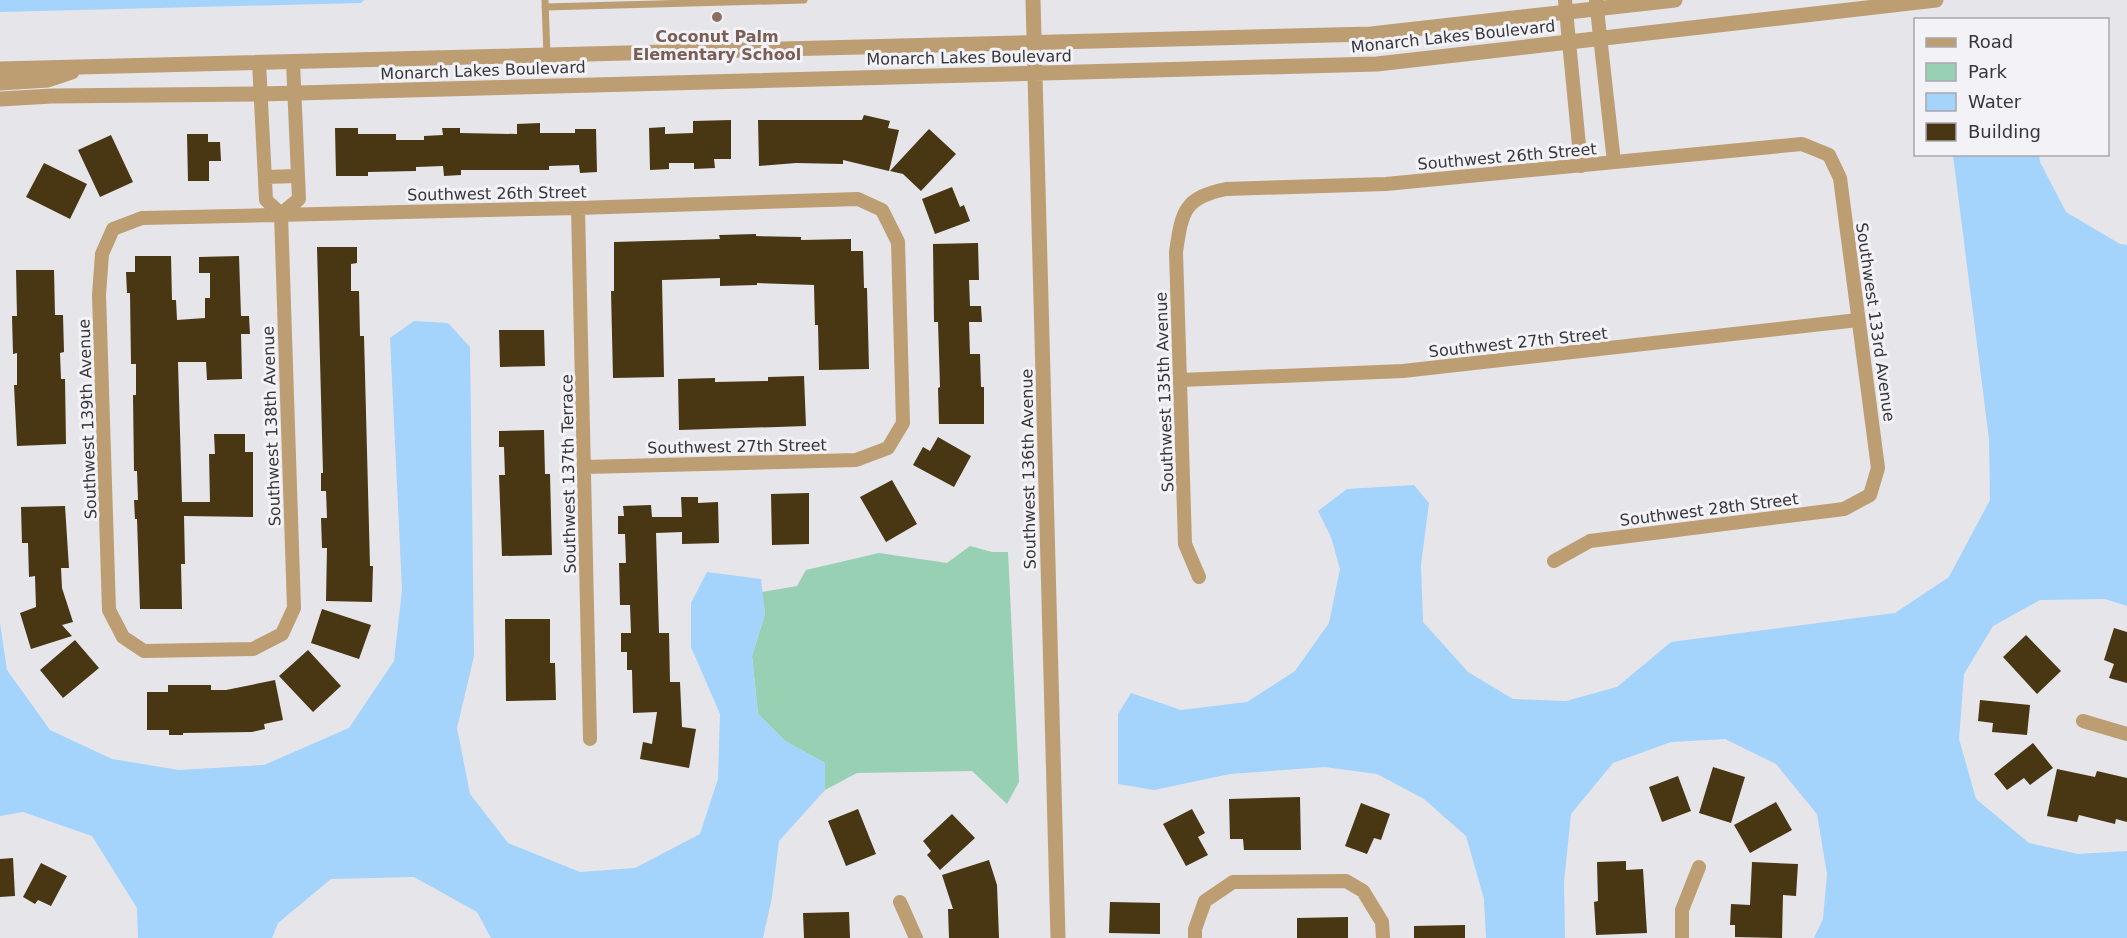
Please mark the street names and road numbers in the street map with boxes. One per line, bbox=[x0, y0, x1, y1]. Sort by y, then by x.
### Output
street label: Monarch Lakes Boulevard bbox=[1350, 16, 1556, 57]
street label: Monarch Lakes Boulevard bbox=[866, 46, 1072, 69]
street label: Monarch Lakes Boulevard bbox=[380, 57, 586, 84]
street label: Southwest 26th Street bbox=[1417, 139, 1597, 174]
street label: Southwest 26th Street bbox=[407, 182, 587, 205]
street label: Southwest 133rd Avenue bbox=[1852, 221, 1899, 423]
street label: Southwest 135th Avenue bbox=[1152, 291, 1177, 493]
street label: Southwest 139th Avenue bbox=[75, 318, 100, 520]
street label: Southwest 27th Street bbox=[1428, 324, 1608, 361]
street label: Southwest 138th Avenue bbox=[259, 325, 284, 527]
street label: Southwest 136th Avenue bbox=[1017, 369, 1040, 569]
street label: Southwest 137th Terrace bbox=[557, 374, 580, 574]
street label: Southwest 27th Street bbox=[647, 435, 827, 458]
street label: Southwest 28th Street bbox=[1619, 489, 1799, 530]

